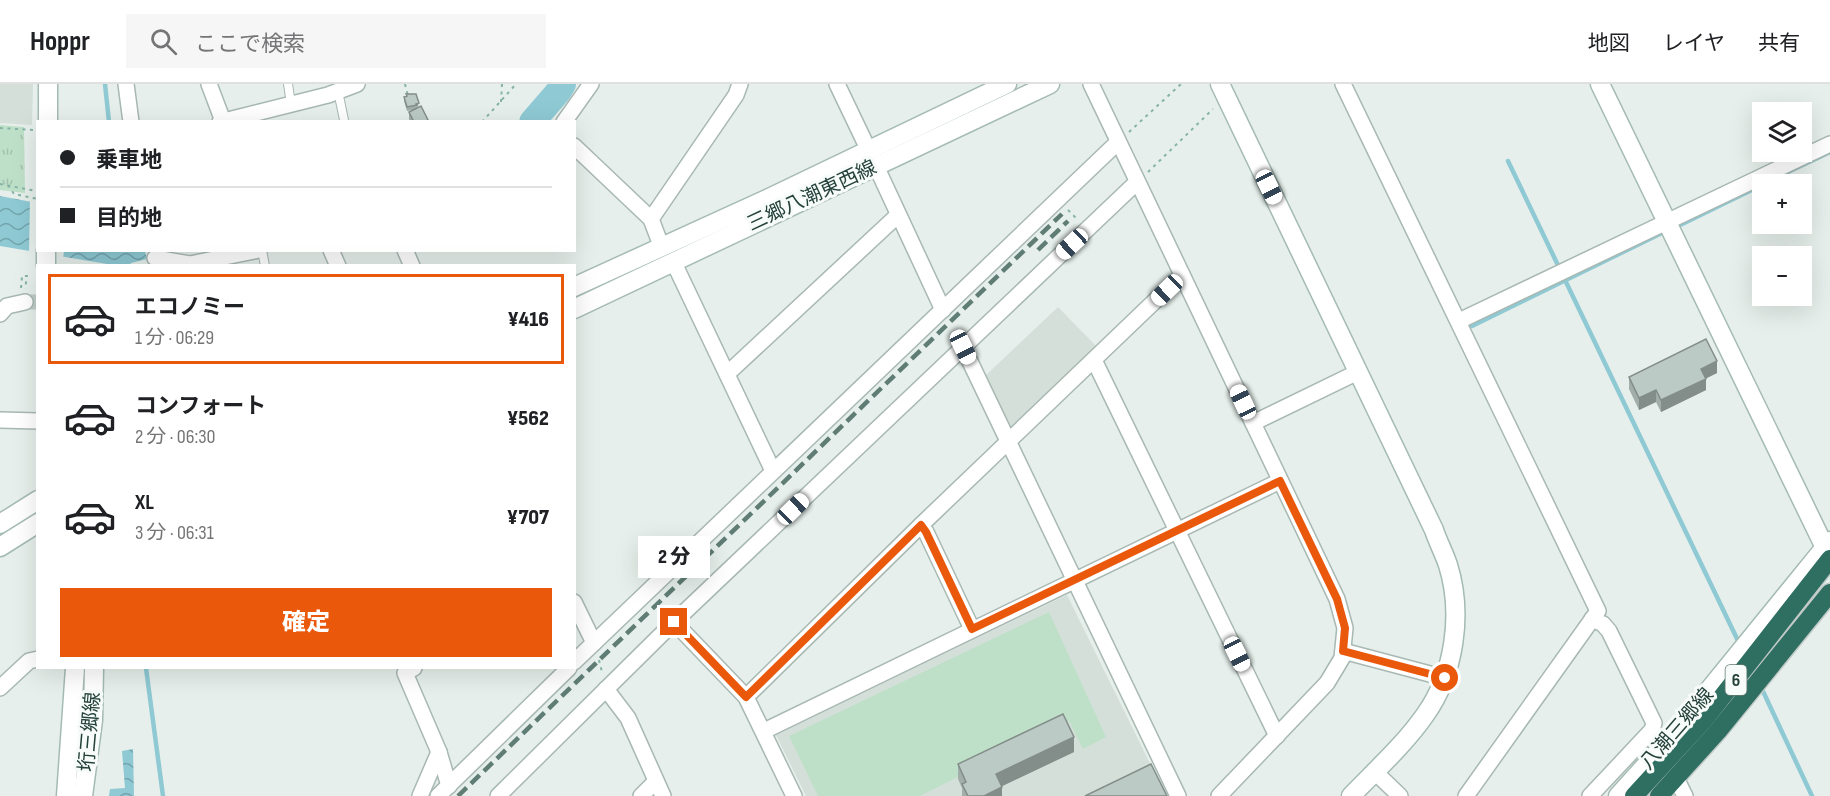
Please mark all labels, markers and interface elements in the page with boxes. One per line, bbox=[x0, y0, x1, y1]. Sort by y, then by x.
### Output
search box bbox=[126, 14, 546, 68]
text: Hoppr bbox=[30, 25, 90, 58]
icon: search bbox=[147, 25, 180, 58]
text: ここで検索 bbox=[195, 31, 305, 58]
text: 地図 bbox=[1588, 31, 1630, 56]
text: レイヤ bbox=[1663, 31, 1725, 56]
text: 共有 bbox=[1758, 31, 1800, 56]
map controls bbox=[1752, 102, 1812, 306]
button: layers bbox=[1752, 102, 1812, 162]
text: 乗車地 bbox=[96, 147, 162, 174]
street label: 三郷八潮東西線 bbox=[743, 156, 881, 236]
car bbox=[1253, 167, 1285, 207]
button: + bbox=[1752, 174, 1812, 234]
text: 目的地 bbox=[96, 205, 162, 232]
car bbox=[1053, 225, 1091, 263]
button: − bbox=[1752, 246, 1812, 306]
car bbox=[1148, 271, 1186, 309]
icon: car bbox=[63, 292, 117, 346]
text: エコノミー bbox=[135, 294, 245, 321]
text: ¥416 bbox=[507, 306, 549, 333]
text: 1 分 · 06:29 bbox=[135, 326, 214, 350]
car bbox=[947, 327, 979, 367]
car bbox=[1227, 382, 1259, 422]
icon: car bbox=[63, 391, 117, 445]
text: コンフォート bbox=[135, 393, 266, 420]
text: ¥562 bbox=[507, 405, 549, 432]
text: 2 分 · 06:30 bbox=[135, 425, 216, 449]
text: XL bbox=[135, 489, 154, 516]
icon: car bbox=[63, 490, 117, 544]
car bbox=[774, 490, 812, 528]
text: ¥707 bbox=[507, 504, 549, 531]
text: 3 分 · 06:31 bbox=[135, 521, 214, 545]
callout: 2 分 bbox=[638, 535, 710, 577]
text: 2 分 bbox=[658, 545, 690, 569]
button: 確定 bbox=[60, 588, 552, 657]
route end bbox=[660, 608, 687, 635]
car bbox=[1221, 634, 1253, 674]
route start bbox=[1431, 664, 1458, 691]
road number: 6 bbox=[1726, 665, 1746, 695]
street label: 八潮三郷線 bbox=[1635, 683, 1719, 775]
street label: 垳三郷線 bbox=[75, 691, 105, 773]

